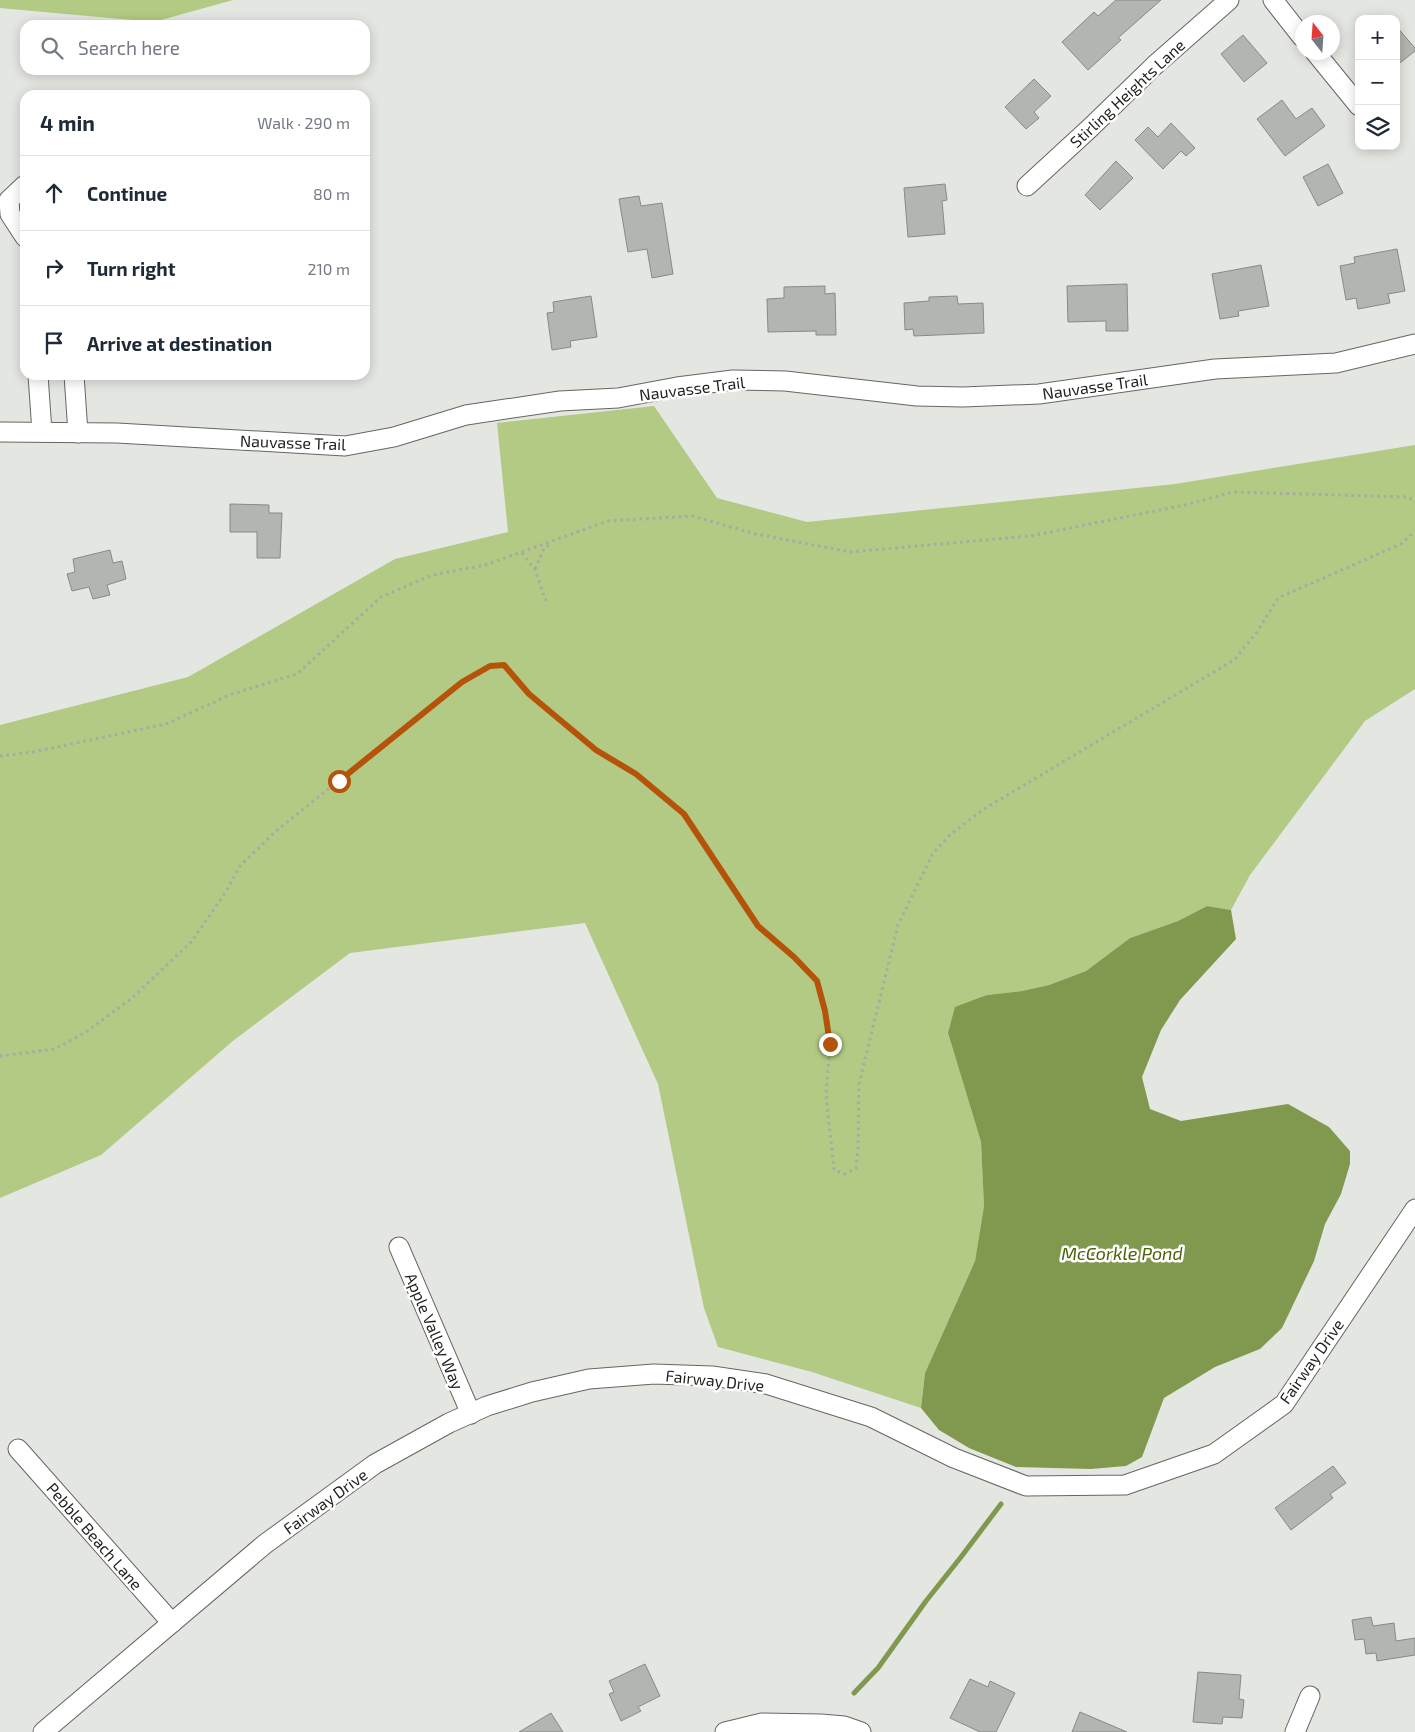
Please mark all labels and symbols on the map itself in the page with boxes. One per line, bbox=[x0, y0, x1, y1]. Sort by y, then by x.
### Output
north arrow bbox=[1295, 15, 1340, 60]
street label: Stirling Heights Lane bbox=[1066, 35, 1188, 151]
street label: Nauvasse Trail bbox=[1041, 369, 1149, 403]
street label: Nauvasse Trail bbox=[638, 372, 746, 404]
street label: Nauvasse Trail bbox=[240, 431, 347, 453]
route start bbox=[328, 770, 351, 793]
route end bbox=[819, 1033, 842, 1056]
water label: McCorkle Pond bbox=[1061, 1242, 1183, 1264]
street label: Apple Valley Way bbox=[402, 1270, 468, 1393]
street label: Fairway Drive bbox=[1275, 1315, 1347, 1407]
street label: Fairway Drive bbox=[665, 1365, 765, 1395]
street label: Fairway Drive bbox=[279, 1464, 371, 1538]
street label: Pebble Beach Lane bbox=[43, 1478, 147, 1594]

